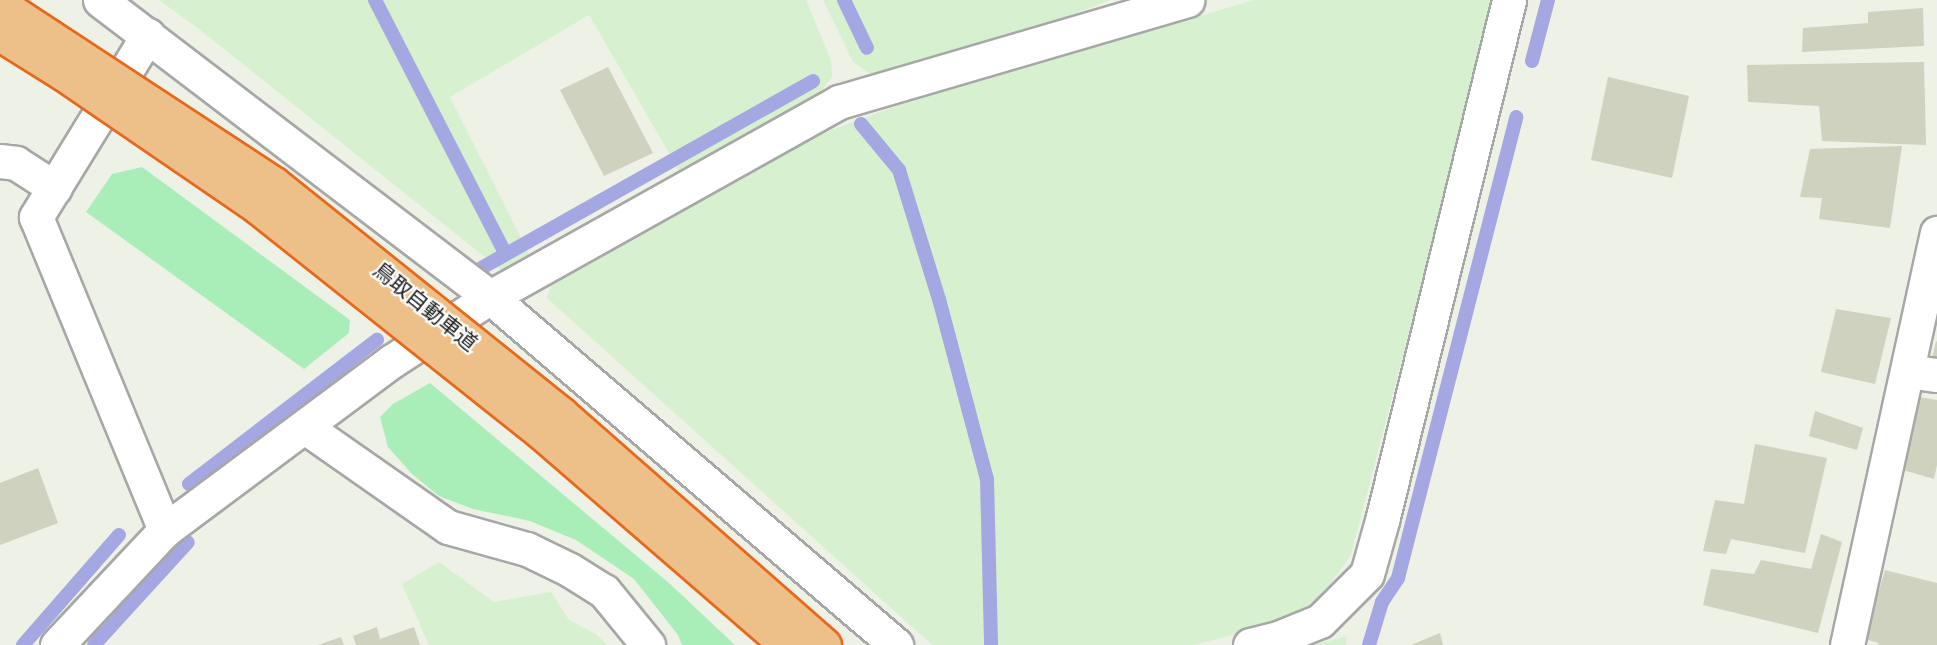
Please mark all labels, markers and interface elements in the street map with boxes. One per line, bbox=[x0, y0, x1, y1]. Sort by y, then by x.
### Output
street label: 鳥取自動車道 bbox=[369, 257, 483, 355]

